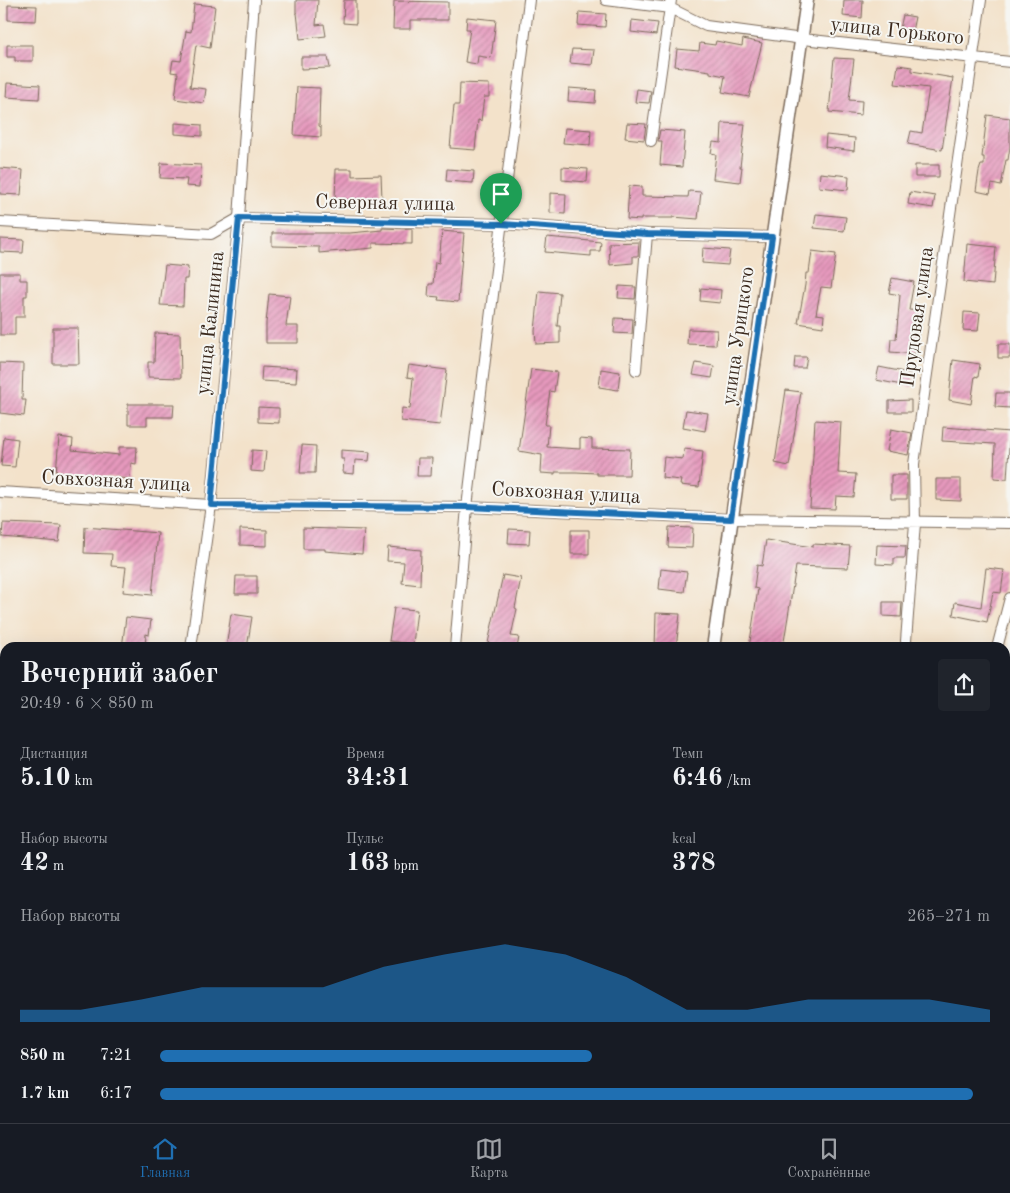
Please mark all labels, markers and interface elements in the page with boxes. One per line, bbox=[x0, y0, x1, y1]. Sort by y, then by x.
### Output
street label: улица Горького bbox=[829, 15, 965, 49]
pin bbox=[480, 173, 522, 224]
icon: arrive bbox=[487, 180, 515, 208]
street label: Северная улица bbox=[315, 193, 455, 215]
street label: Прудовая улица bbox=[898, 245, 938, 389]
street label: улица Калинина bbox=[193, 250, 229, 396]
street label: улица Урицкого bbox=[719, 265, 759, 407]
street label: Совхозная улица bbox=[41, 468, 191, 496]
street label: Совхозная улица bbox=[491, 480, 641, 508]
button: share bbox=[938, 659, 990, 711]
text: Вечерний забег bbox=[20, 661, 218, 689]
text: 20:49 · 6 × 850 m bbox=[20, 696, 153, 712]
text: Дистанция bbox=[20, 747, 88, 761]
text: Время bbox=[346, 747, 385, 761]
text: Темп bbox=[672, 747, 703, 761]
text: 5.10 bbox=[20, 766, 71, 791]
text: 34:31 bbox=[346, 766, 411, 791]
text: 6:46 bbox=[672, 766, 723, 791]
text: km bbox=[71, 774, 93, 788]
text: /km bbox=[723, 774, 751, 788]
text: Набор высоты bbox=[20, 832, 108, 846]
text: Пульс bbox=[346, 832, 383, 846]
text: kcal bbox=[672, 832, 696, 846]
text: 42 bbox=[20, 851, 49, 876]
text: 163 bbox=[346, 851, 390, 876]
text: 378 bbox=[672, 851, 716, 876]
text: m bbox=[49, 859, 64, 873]
text: bpm bbox=[390, 859, 419, 873]
text: Набор высоты bbox=[20, 909, 120, 925]
text: 265–271 m bbox=[907, 909, 990, 925]
text: 850 m bbox=[20, 1048, 65, 1064]
text: 7:21 bbox=[100, 1048, 132, 1064]
text: 1.7 km bbox=[20, 1086, 69, 1102]
text: 6:17 bbox=[100, 1086, 132, 1102]
tab: Главная bbox=[140, 1135, 190, 1182]
tab: Карта bbox=[470, 1135, 508, 1182]
tab: Сохранённые bbox=[788, 1135, 870, 1182]

